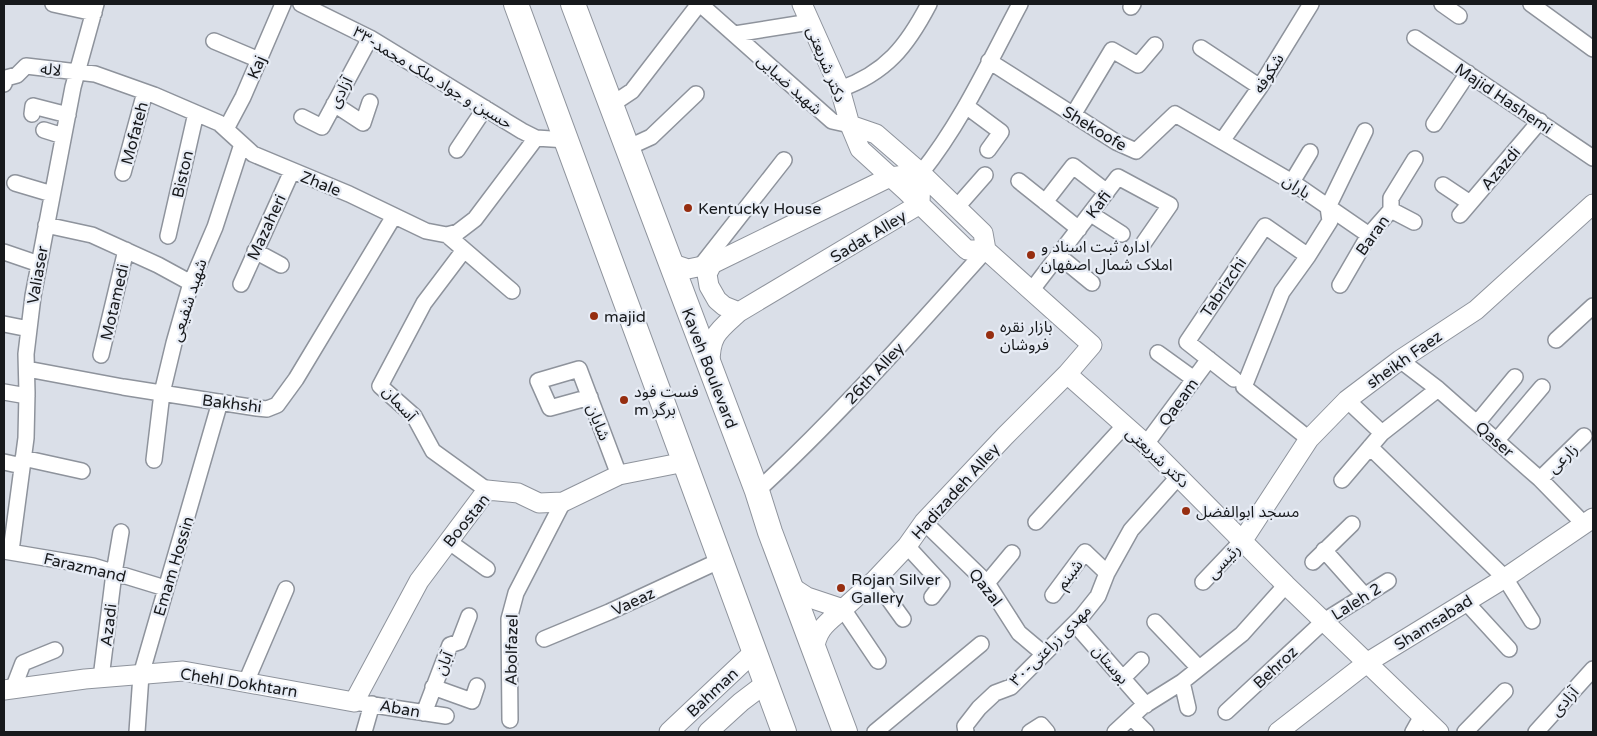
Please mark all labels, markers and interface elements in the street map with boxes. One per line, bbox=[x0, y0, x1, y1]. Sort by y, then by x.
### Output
street label: ۳۳-حسین و جواد ملک محمد bbox=[349, 22, 516, 134]
street label: دکتر شریعتی bbox=[802, 24, 850, 105]
street label: شهید ضیایی bbox=[753, 50, 826, 119]
street label: شکوفه bbox=[1249, 50, 1289, 97]
street label: Kaj bbox=[243, 53, 271, 82]
street label: لاله bbox=[39, 59, 63, 81]
street label: Majid Hashemi bbox=[1451, 59, 1556, 139]
street label: آزادی bbox=[324, 72, 358, 112]
street label: Mofateh bbox=[117, 100, 153, 167]
street label: Shekoofe bbox=[1059, 102, 1130, 156]
street label: Azazdi bbox=[1477, 143, 1525, 195]
street label: Biston bbox=[168, 149, 198, 200]
street label: Zhale bbox=[297, 167, 344, 201]
street label: باران bbox=[1279, 170, 1314, 203]
street label: Kafi bbox=[1082, 187, 1116, 222]
street label: Mazaheri bbox=[243, 191, 291, 264]
place label: Kentucky House bbox=[698, 199, 821, 219]
marker: Kentucky House bbox=[682, 202, 694, 214]
street label: Sadat Alley bbox=[827, 206, 911, 267]
street label: Baran bbox=[1352, 212, 1394, 260]
place label: اداره ثبت اسناد و املاک شمال اصفهان bbox=[1041, 237, 1173, 275]
street label: Valiaser bbox=[23, 244, 53, 306]
marker: اداره ثبت اسناد و املاک شمال اصفهان bbox=[1025, 249, 1037, 261]
street label: Tabrizchi bbox=[1197, 254, 1251, 321]
street label: شهید شفیعی bbox=[166, 256, 212, 344]
street label: Motamedi bbox=[96, 262, 133, 342]
street label: Kaveh Boulevard bbox=[677, 305, 741, 432]
place label: majid bbox=[604, 307, 646, 327]
marker: majid bbox=[588, 310, 600, 322]
place label: بازار نقره فروشان bbox=[1000, 317, 1053, 355]
street label: sheikh Faez bbox=[1363, 326, 1446, 393]
marker: بازار نقره فروشان bbox=[984, 329, 996, 341]
street label: 26th Alley bbox=[841, 338, 909, 409]
street label: Qaeam bbox=[1155, 375, 1203, 431]
street label: آسمان bbox=[378, 382, 421, 427]
place label: فست فود m برگر bbox=[634, 382, 699, 420]
street label: Bakhshi bbox=[201, 390, 263, 418]
marker: فست فود m برگر bbox=[618, 394, 630, 406]
street label: شایان bbox=[582, 401, 614, 443]
street label: Qaser bbox=[1471, 418, 1518, 463]
street label: دکتر شریعتی bbox=[1121, 423, 1193, 492]
street label: Hadizadeh Alley bbox=[907, 439, 1004, 544]
street label: زارعی bbox=[1543, 440, 1582, 478]
street label: Boostan bbox=[439, 490, 494, 551]
place label: مسجد ابوالفضل bbox=[1196, 502, 1299, 522]
marker: مسجد ابوالفضل bbox=[1180, 505, 1192, 517]
street label: Emam Hossin bbox=[149, 514, 199, 619]
street label: رئیسی bbox=[1202, 540, 1245, 584]
street label: Farazmand bbox=[42, 549, 128, 587]
street label: شبنم bbox=[1052, 556, 1089, 595]
street label: Qazal bbox=[964, 565, 1006, 611]
place label: Rojan Silver Gallery bbox=[851, 570, 941, 608]
street label: Laleh 2 bbox=[1328, 579, 1385, 625]
marker: Rojan Silver Gallery bbox=[835, 582, 847, 594]
street label: Vaeaz bbox=[609, 583, 658, 621]
street label: Shamsabad bbox=[1390, 591, 1477, 655]
street label: ۳۰-مهدی زراعتی bbox=[1006, 601, 1096, 691]
street label: Azadi bbox=[96, 603, 122, 648]
street label: Abolfazel bbox=[501, 614, 523, 686]
street label: بوستان bbox=[1088, 641, 1133, 689]
street label: Behroz bbox=[1249, 642, 1302, 693]
street label: آبان bbox=[430, 647, 458, 678]
street label: Chehl Dokhtarn bbox=[179, 664, 299, 702]
street label: Bahman bbox=[683, 664, 743, 722]
street label: آزادی bbox=[1546, 682, 1584, 721]
street label: Aban bbox=[378, 696, 422, 722]

